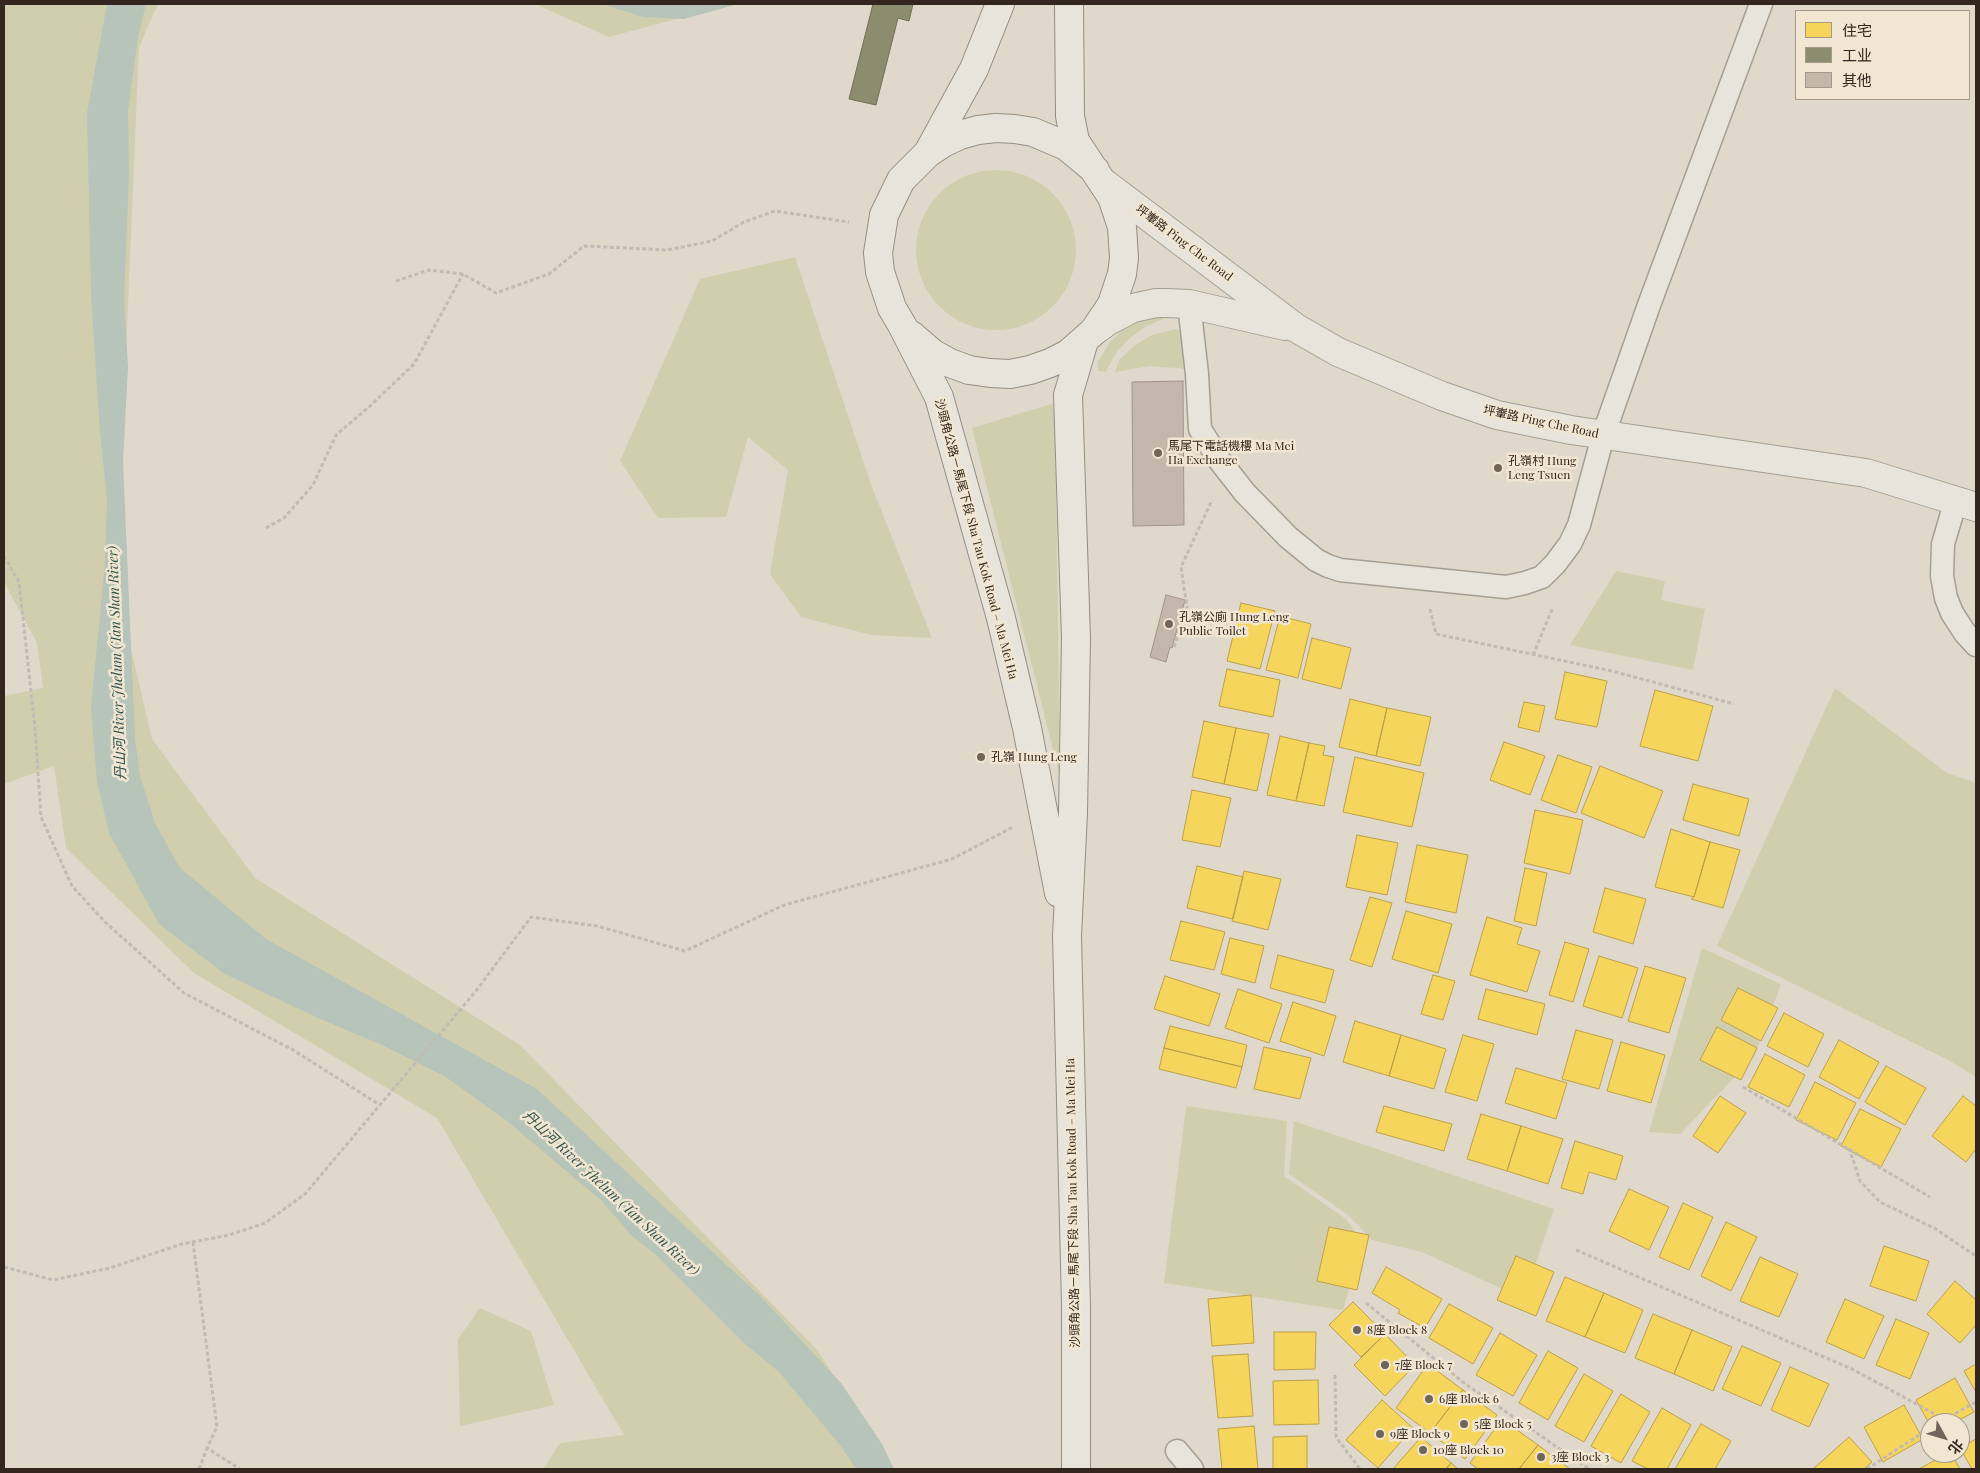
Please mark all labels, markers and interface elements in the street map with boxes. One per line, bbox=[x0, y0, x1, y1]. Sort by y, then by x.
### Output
legend bbox=[1795, 10, 1970, 100]
text: 住宅 bbox=[1842, 20, 1872, 40]
text: 工业 bbox=[1842, 45, 1872, 65]
text: 其他 bbox=[1842, 70, 1872, 90]
street label: 坪輋路 Ping Che Road bbox=[1133, 202, 1235, 284]
street label: 沙頭角公路－馬尾下段 Sha Tau Kok Road – Ma Mei Ha bbox=[932, 397, 1020, 681]
street label: 坪輋路 Ping Che Road bbox=[1482, 403, 1600, 441]
place label: 馬尾下電話機樓 Ma Mei Ha Exchange bbox=[1168, 439, 1294, 467]
marker: 馬尾下電話機樓 Ma Mei Ha Exchange bbox=[1152, 447, 1164, 459]
place label: 孔嶺村 Hung Leng Tsuen bbox=[1508, 454, 1576, 482]
marker: 孔嶺村 Hung Leng Tsuen bbox=[1492, 462, 1504, 474]
water label: 丹山河 River Jhelum (Tan Shan River) bbox=[105, 545, 129, 781]
place label: 孔嶺公廁 Hung Leng Public Toilet bbox=[1179, 610, 1289, 638]
marker: 孔嶺公廁 Hung Leng Public Toilet bbox=[1163, 618, 1175, 630]
place label: 孔嶺 Hung Leng bbox=[991, 750, 1077, 764]
marker: 孔嶺 Hung Leng bbox=[975, 751, 987, 763]
street label: 沙頭角公路－馬尾下段 Sha Tau Kok Road – Ma Mei Ha bbox=[1063, 1058, 1083, 1348]
water label: 丹山河 River Jhelum (Tan Shan River) bbox=[519, 1107, 703, 1279]
place label: 8座 Block 8 bbox=[1367, 1323, 1427, 1337]
marker: 8座 Block 8 bbox=[1351, 1324, 1363, 1336]
place label: 7座 Block 7 bbox=[1395, 1358, 1452, 1372]
marker: 7座 Block 7 bbox=[1379, 1359, 1391, 1371]
place label: 6座 Block 6 bbox=[1439, 1392, 1499, 1406]
marker: 6座 Block 6 bbox=[1423, 1393, 1435, 1405]
north arrow bbox=[1920, 1413, 1970, 1463]
place label: 5座 Block 5 bbox=[1474, 1417, 1532, 1431]
marker: 5座 Block 5 bbox=[1458, 1418, 1470, 1430]
place label: 9座 Block 9 bbox=[1390, 1427, 1450, 1441]
marker: 9座 Block 9 bbox=[1374, 1428, 1386, 1440]
text: 北 bbox=[1944, 1436, 1968, 1459]
place label: 10座 Block 10 bbox=[1433, 1443, 1504, 1457]
marker: 10座 Block 10 bbox=[1417, 1444, 1429, 1456]
place label: 3座 Block 3 bbox=[1551, 1450, 1609, 1464]
marker: 3座 Block 3 bbox=[1535, 1451, 1547, 1463]

